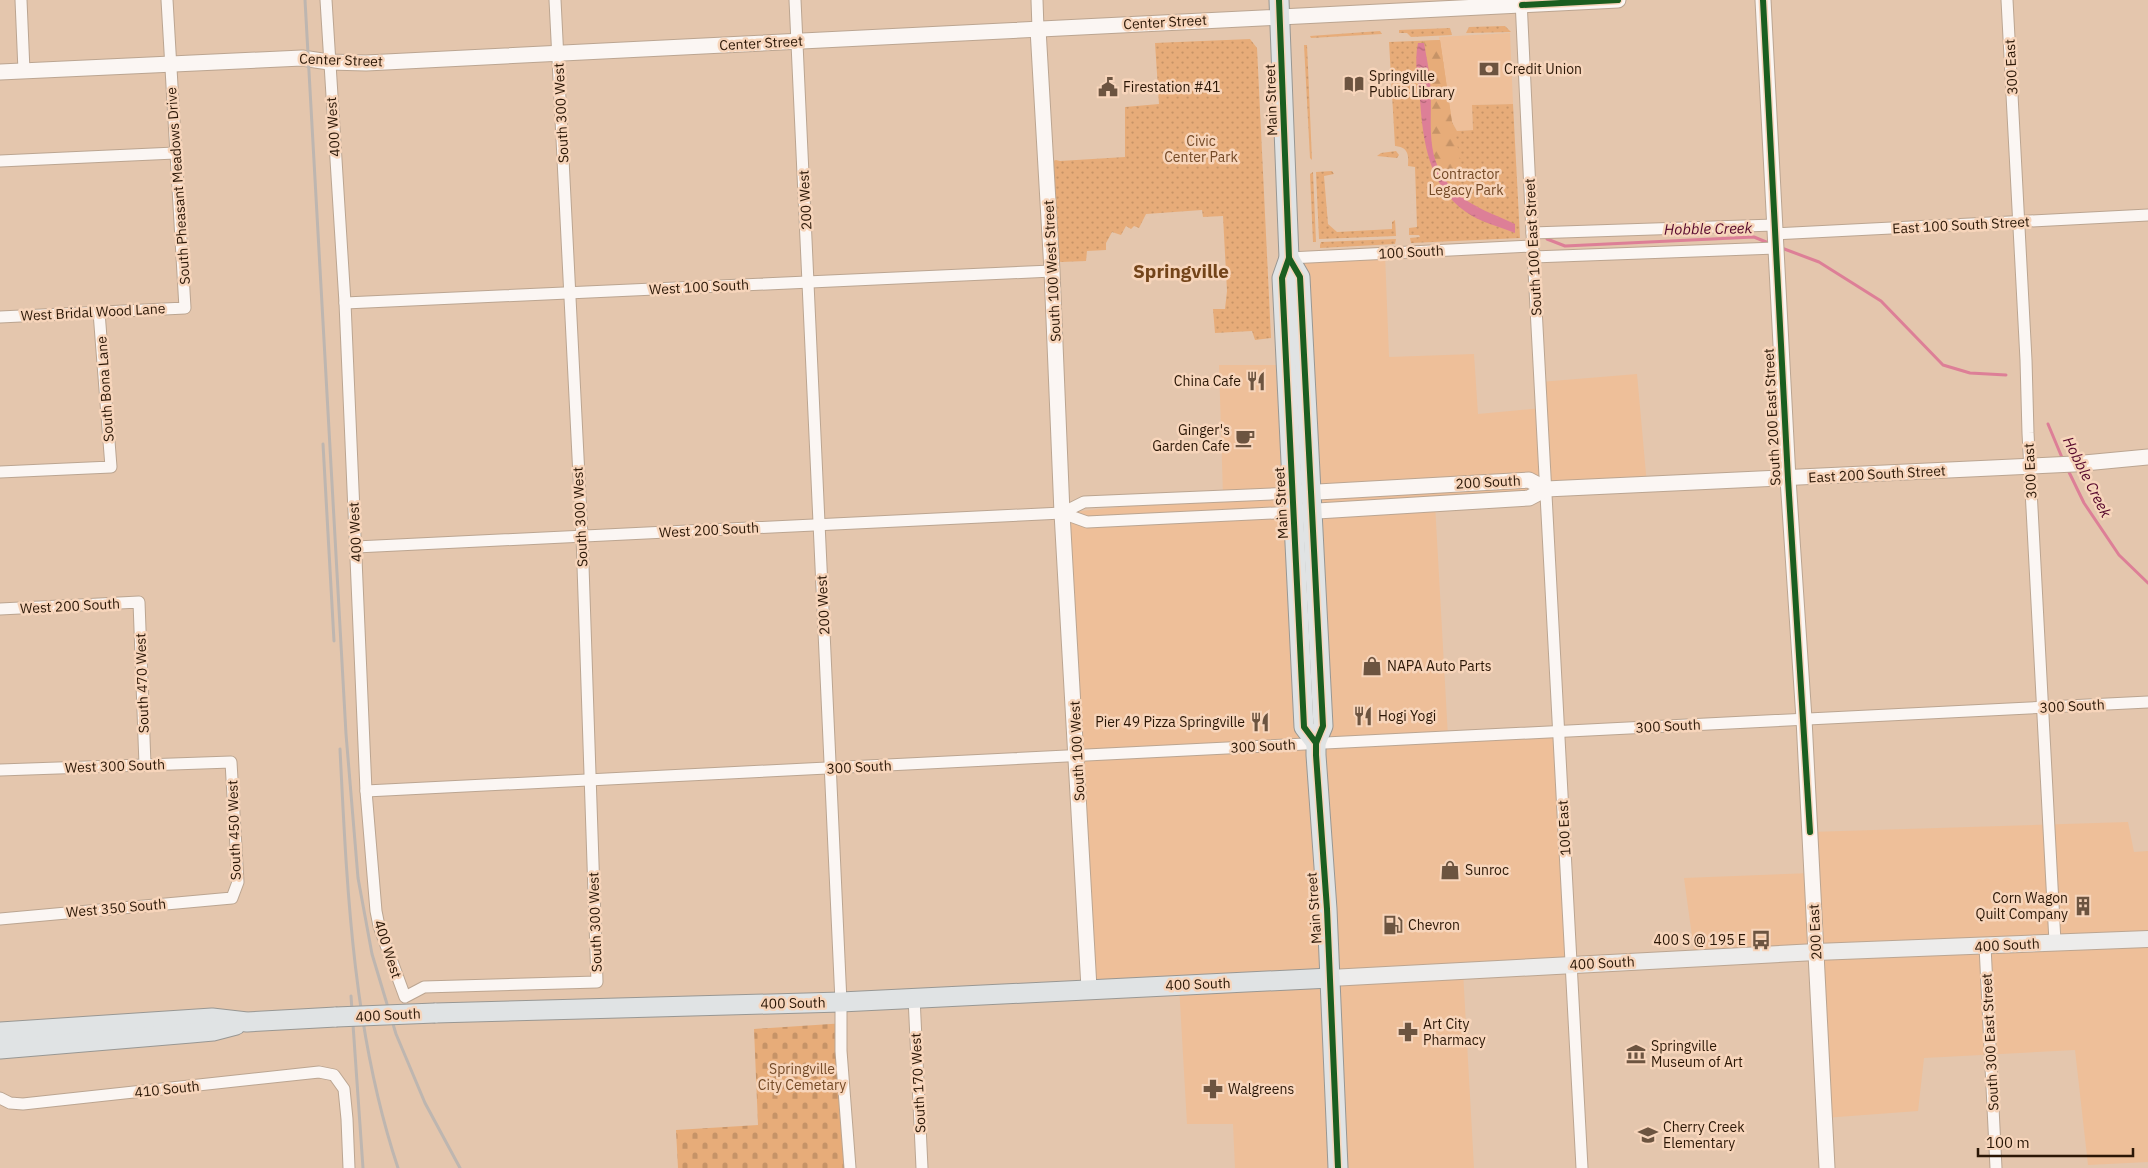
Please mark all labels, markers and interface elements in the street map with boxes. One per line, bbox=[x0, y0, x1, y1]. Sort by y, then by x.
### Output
street label: Center Street bbox=[1123, 11, 1207, 33]
street label: Center Street bbox=[719, 32, 803, 54]
street label: 300 East bbox=[2001, 39, 2021, 95]
street label: Center Street bbox=[299, 50, 383, 70]
bank icon: Credit Union bbox=[1478, 58, 1500, 80]
place label: Credit Union bbox=[1504, 60, 1582, 78]
street label: South 300 West bbox=[549, 62, 573, 163]
street label: Main Street bbox=[1261, 64, 1281, 136]
place label: Springville Public Library bbox=[1369, 67, 1455, 101]
library icon: Springville Public Library bbox=[1343, 73, 1365, 95]
public building icon: Firestation #41 bbox=[1097, 76, 1119, 98]
place label: Firestation #41 bbox=[1123, 78, 1220, 96]
street label: South Pheasant Meadows Drive bbox=[162, 86, 194, 285]
street label: 400 West bbox=[322, 96, 344, 158]
park label: Civic Center Park bbox=[1164, 132, 1238, 166]
park label: Contractor Legacy Park bbox=[1428, 165, 1504, 199]
street label: 200 West bbox=[794, 169, 816, 230]
street label: South 100 East Street bbox=[1520, 178, 1546, 316]
street label: South 100 West Street bbox=[1039, 200, 1065, 342]
street label: East 100 South Street bbox=[1892, 212, 2030, 238]
water label: Hobble Creek bbox=[1664, 218, 1753, 239]
street label: 100 South bbox=[1378, 241, 1444, 263]
district label: Springville bbox=[1133, 259, 1229, 283]
street label: West 100 South bbox=[649, 275, 749, 299]
street label: West Bridal Wood Lane bbox=[20, 299, 166, 325]
street label: South Bona Lane bbox=[92, 335, 118, 442]
street label: South 200 East Street bbox=[1759, 348, 1785, 486]
restaurant icon: China Cafe bbox=[1245, 370, 1267, 392]
place label: China Cafe bbox=[1174, 372, 1241, 390]
place label: Ginger's Garden Cafe bbox=[1152, 421, 1230, 455]
cafe icon: Ginger's Garden Cafe bbox=[1234, 427, 1256, 449]
water label: Hobble Creek bbox=[2059, 433, 2116, 521]
street label: 300 East bbox=[2020, 443, 2040, 499]
street label: East 200 South Street bbox=[1808, 461, 1946, 487]
street label: South 300 West bbox=[568, 466, 592, 567]
street label: Main Street bbox=[1270, 466, 1292, 539]
street label: 200 South bbox=[1455, 471, 1521, 493]
street label: 400 West bbox=[344, 501, 366, 562]
street label: West 200 South bbox=[659, 518, 759, 542]
street label: 200 West bbox=[812, 574, 834, 635]
street label: West 200 South bbox=[20, 594, 120, 618]
street label: South 470 West bbox=[131, 633, 153, 733]
shop icon: NAPA Auto Parts bbox=[1361, 655, 1383, 677]
place label: NAPA Auto Parts bbox=[1387, 657, 1492, 675]
street label: 300 South bbox=[2039, 695, 2105, 717]
street label: South 100 West bbox=[1065, 700, 1089, 801]
restaurant icon: Hogi Yogi bbox=[1352, 705, 1374, 727]
place label: Hogi Yogi bbox=[1378, 707, 1436, 725]
restaurant icon: Pier 49 Pizza Springville bbox=[1249, 711, 1271, 733]
place label: Pier 49 Pizza Springville bbox=[1095, 713, 1245, 731]
street label: 300 South bbox=[1635, 715, 1701, 737]
street label: 300 South bbox=[1230, 735, 1296, 757]
street label: West 300 South bbox=[65, 755, 165, 777]
street label: 300 South bbox=[826, 756, 892, 778]
street label: South 450 West bbox=[223, 780, 245, 880]
street label: 100 East bbox=[1554, 800, 1574, 856]
shop icon: Sunroc bbox=[1439, 859, 1461, 881]
place label: Sunroc bbox=[1465, 861, 1509, 879]
street label: Main Street bbox=[1303, 871, 1325, 945]
street label: South 300 West bbox=[584, 872, 606, 972]
place label: Corn Wagon Quilt Company bbox=[1976, 889, 2068, 923]
street label: West 350 South bbox=[65, 895, 167, 921]
building icon: Corn Wagon Quilt Company bbox=[2072, 895, 2094, 917]
street label: 200 East bbox=[1805, 904, 1825, 960]
fuel station icon: Chevron bbox=[1382, 914, 1404, 936]
place label: Chevron bbox=[1408, 916, 1460, 934]
street label: 400 West bbox=[370, 918, 406, 980]
bus stop icon: 400 S @ 195 E bbox=[1750, 929, 1772, 951]
place label: 400 S @ 195 E bbox=[1654, 931, 1746, 949]
street label: 400 South bbox=[1974, 934, 2040, 956]
street label: 400 South bbox=[1569, 952, 1635, 974]
street label: South 300 East Street bbox=[1977, 973, 2003, 1111]
street label: 400 South bbox=[1165, 974, 1231, 994]
street label: 400 South bbox=[760, 993, 826, 1013]
street label: 400 South bbox=[355, 1004, 421, 1026]
place label: Art City Pharmacy bbox=[1423, 1015, 1486, 1049]
pharmacy icon: Art City Pharmacy bbox=[1397, 1021, 1419, 1043]
street label: South 170 West bbox=[906, 1032, 930, 1133]
place label: Springville Museum of Art bbox=[1651, 1037, 1743, 1071]
museum icon: Springville Museum of Art bbox=[1625, 1043, 1647, 1065]
park label: Springville City Cemetary bbox=[758, 1060, 846, 1094]
street label: 410 South bbox=[134, 1077, 200, 1101]
pharmacy icon: Walgreens bbox=[1202, 1078, 1224, 1100]
place label: Walgreens bbox=[1228, 1080, 1294, 1098]
place label: Cherry Creek Elementary bbox=[1663, 1118, 1745, 1152]
school or university icon: Cherry Creek Elementary bbox=[1637, 1124, 1659, 1146]
scale bar bbox=[1978, 1126, 2133, 1158]
text: 100 m bbox=[1986, 1133, 2030, 1152]

